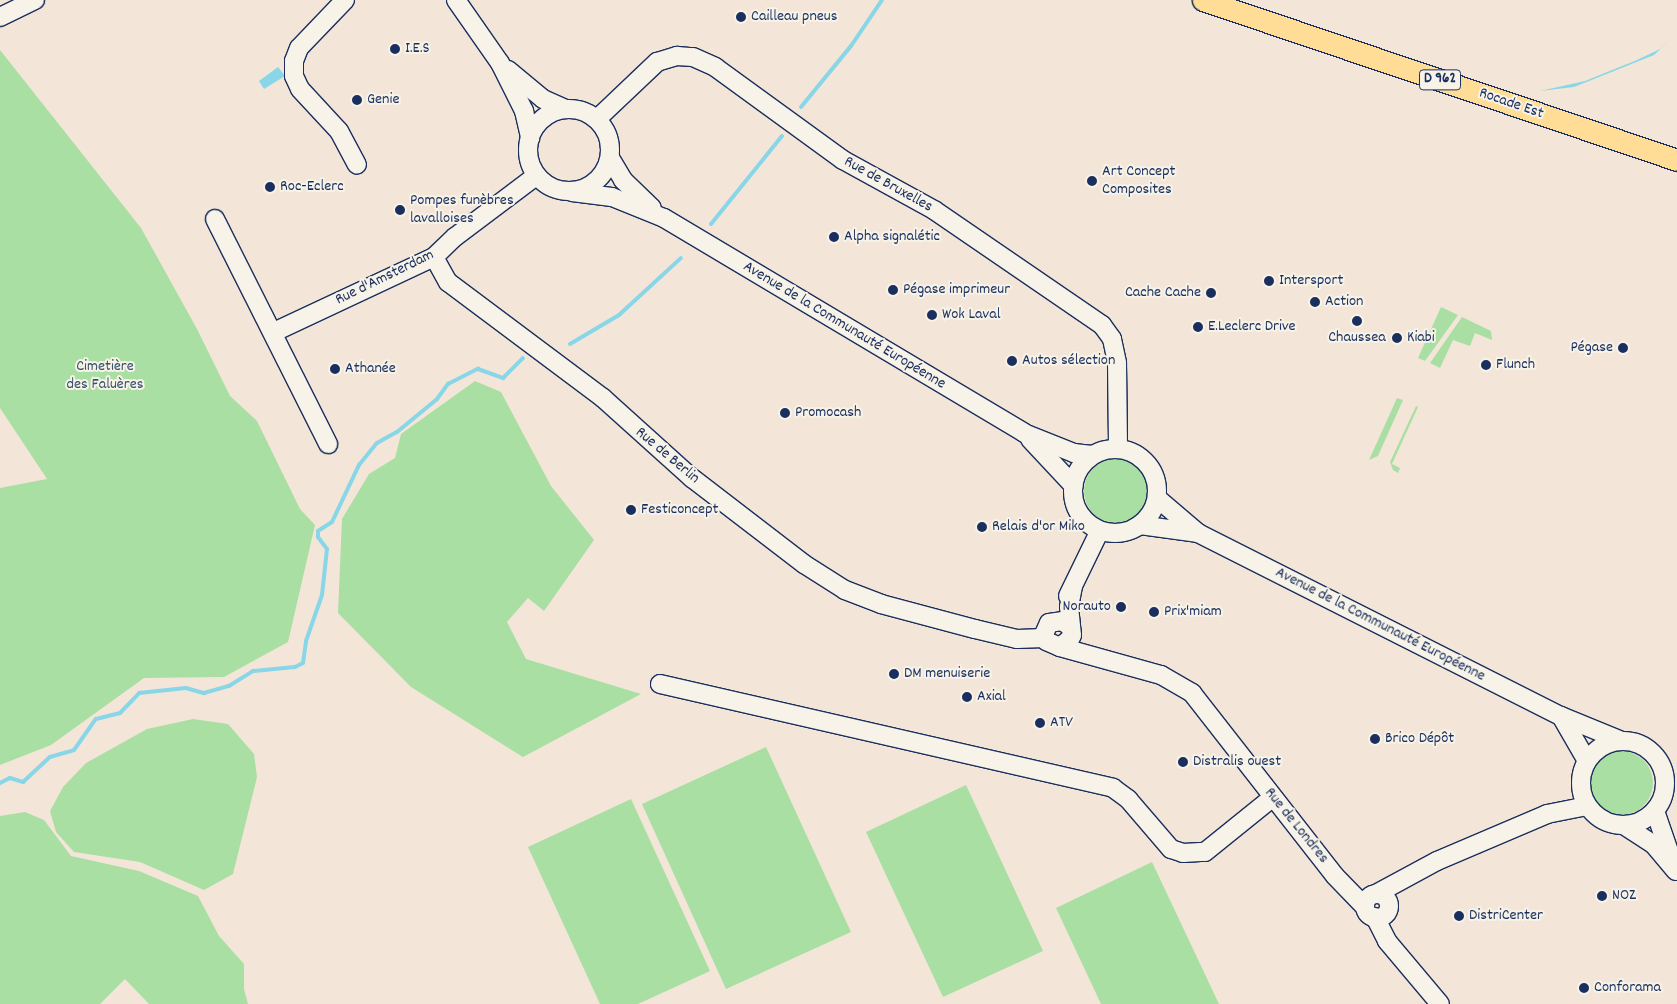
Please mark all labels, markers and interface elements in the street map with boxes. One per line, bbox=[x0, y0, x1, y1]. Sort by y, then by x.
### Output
place label: Cailleau pneus bbox=[751, 7, 837, 27]
marker: Cailleau pneus bbox=[735, 11, 747, 23]
place label: I.E.S bbox=[405, 39, 430, 59]
marker: I.E.S bbox=[389, 43, 401, 55]
road number: D 962 bbox=[1419, 68, 1461, 92]
street label: Rocade Est bbox=[1476, 84, 1546, 124]
place label: Genie bbox=[367, 90, 399, 110]
marker: Genie bbox=[351, 94, 363, 106]
street label: Rue de Bruxelles bbox=[840, 153, 936, 217]
place label: Art Concept Composites bbox=[1102, 162, 1175, 200]
marker: Art Concept Composites bbox=[1086, 175, 1098, 187]
place label: Roc-Eclerc bbox=[280, 177, 344, 197]
marker: Roc-Eclerc bbox=[264, 181, 276, 193]
place label: Pompes funèbres lavalloises bbox=[410, 191, 514, 229]
marker: Pompes funèbres lavalloises bbox=[394, 204, 406, 216]
place label: Alpha signalétic bbox=[844, 227, 940, 247]
marker: Alpha signalétic bbox=[828, 231, 840, 243]
street label: Rue d'Amsterdam bbox=[333, 246, 437, 310]
street label: Avenue de la Communauté Européenne bbox=[739, 258, 949, 394]
place label: Intersport bbox=[1279, 271, 1343, 291]
marker: Intersport bbox=[1263, 275, 1275, 287]
place label: Pégase imprimeur bbox=[903, 280, 1010, 300]
place label: Cache Cache bbox=[1125, 283, 1201, 303]
marker: Pégase imprimeur bbox=[887, 284, 899, 296]
marker: Cache Cache bbox=[1205, 287, 1217, 299]
place label: Action bbox=[1325, 292, 1364, 312]
marker: Action bbox=[1309, 296, 1321, 308]
place label: Wok Laval bbox=[942, 305, 1001, 325]
marker: Wok Laval bbox=[926, 309, 938, 321]
marker: Chaussea bbox=[1351, 315, 1363, 327]
place label: E.Leclerc Drive bbox=[1208, 317, 1296, 337]
marker: E.Leclerc Drive bbox=[1192, 321, 1204, 333]
place label: Chaussea bbox=[1328, 328, 1386, 348]
place label: Kiabi bbox=[1407, 328, 1435, 348]
marker: Kiabi bbox=[1391, 332, 1403, 344]
place label: Pégase bbox=[1571, 338, 1613, 358]
marker: Pégase bbox=[1617, 342, 1629, 354]
place label: Autos sélection bbox=[1022, 351, 1115, 371]
marker: Autos sélection bbox=[1006, 355, 1018, 367]
place label: Flunch bbox=[1496, 355, 1535, 375]
park label: Cimetière des Faluères bbox=[67, 357, 143, 395]
place label: Athanée bbox=[345, 359, 396, 379]
marker: Flunch bbox=[1480, 359, 1492, 371]
marker: Athanée bbox=[329, 363, 341, 375]
place label: Promocash bbox=[795, 403, 861, 423]
marker: Promocash bbox=[779, 407, 791, 419]
street label: Rue de Berlin bbox=[631, 423, 703, 489]
place label: Festiconcept bbox=[641, 500, 718, 520]
marker: Festiconcept bbox=[625, 504, 637, 516]
place label: Relais d'or Miko bbox=[992, 517, 1085, 537]
marker: Relais d'or Miko bbox=[976, 521, 988, 533]
street label: Avenue de la Communauté Européenne bbox=[1272, 564, 1488, 686]
place label: Norauto bbox=[1063, 597, 1111, 617]
marker: Norauto bbox=[1115, 601, 1127, 613]
place label: Prix'miam bbox=[1164, 602, 1222, 622]
marker: Prix'miam bbox=[1148, 606, 1160, 618]
place label: DM menuiserie bbox=[904, 664, 990, 684]
marker: DM menuiserie bbox=[888, 668, 900, 680]
place label: Axial bbox=[977, 687, 1006, 707]
marker: Axial bbox=[961, 691, 973, 703]
place label: ATV bbox=[1050, 713, 1073, 733]
marker: ATV bbox=[1034, 717, 1046, 729]
place label: Brico Dépôt bbox=[1385, 729, 1454, 749]
marker: Brico Dépôt bbox=[1369, 733, 1381, 745]
place label: Distralis ouest bbox=[1193, 752, 1281, 772]
marker: Distralis ouest bbox=[1177, 756, 1189, 768]
street label: Rue de Londres bbox=[1260, 784, 1332, 868]
place label: NOZ bbox=[1612, 886, 1636, 906]
marker: NOZ bbox=[1596, 890, 1608, 902]
place label: DistriCenter bbox=[1469, 906, 1543, 926]
marker: DistriCenter bbox=[1453, 910, 1465, 922]
place label: Conforama bbox=[1594, 978, 1661, 998]
marker: Conforama bbox=[1578, 982, 1590, 994]

